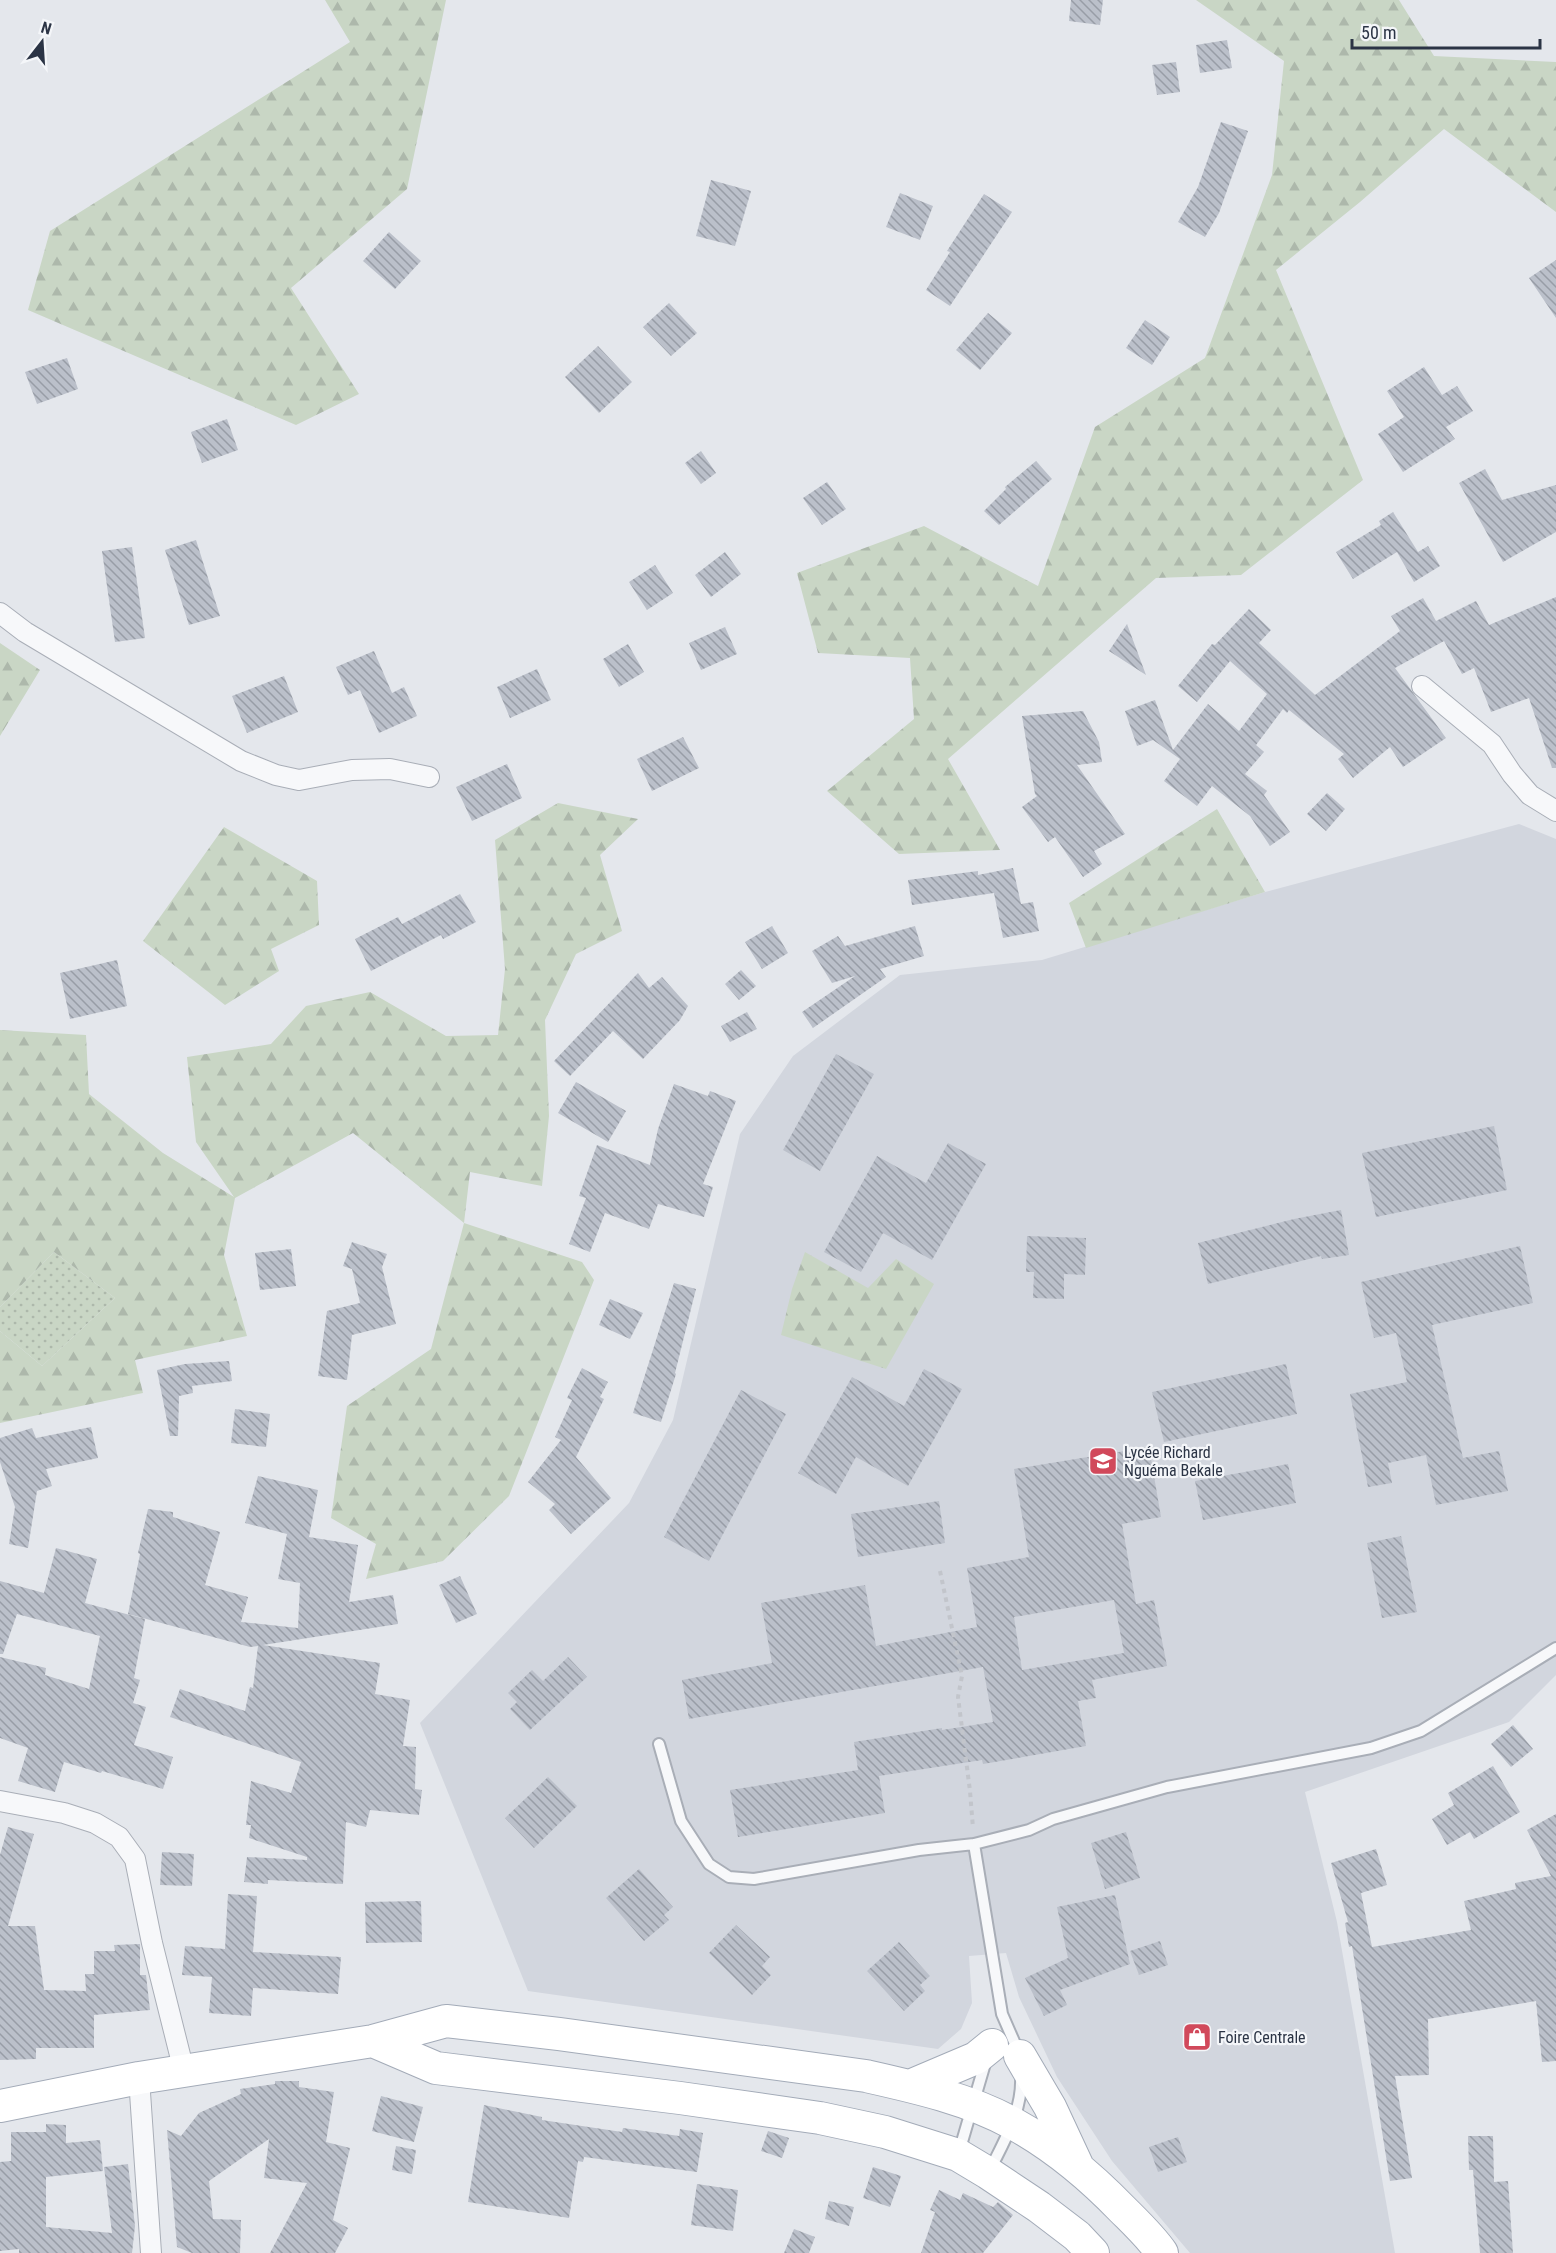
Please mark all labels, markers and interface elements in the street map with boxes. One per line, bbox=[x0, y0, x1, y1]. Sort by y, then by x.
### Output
north arrow bbox=[12, 12, 72, 72]
scale bar bbox=[1352, 12, 1540, 50]
text: N bbox=[39, 18, 54, 39]
text: 50 m bbox=[1361, 22, 1396, 43]
place label: Lycée Richard Nguéma Bekale bbox=[1124, 1443, 1223, 1480]
school or university icon: Lycée Richard Nguéma Bekale bbox=[1087, 1445, 1119, 1477]
shop icon: Foire Centrale bbox=[1181, 2021, 1213, 2053]
place label: Foire Centrale bbox=[1218, 2028, 1306, 2047]

